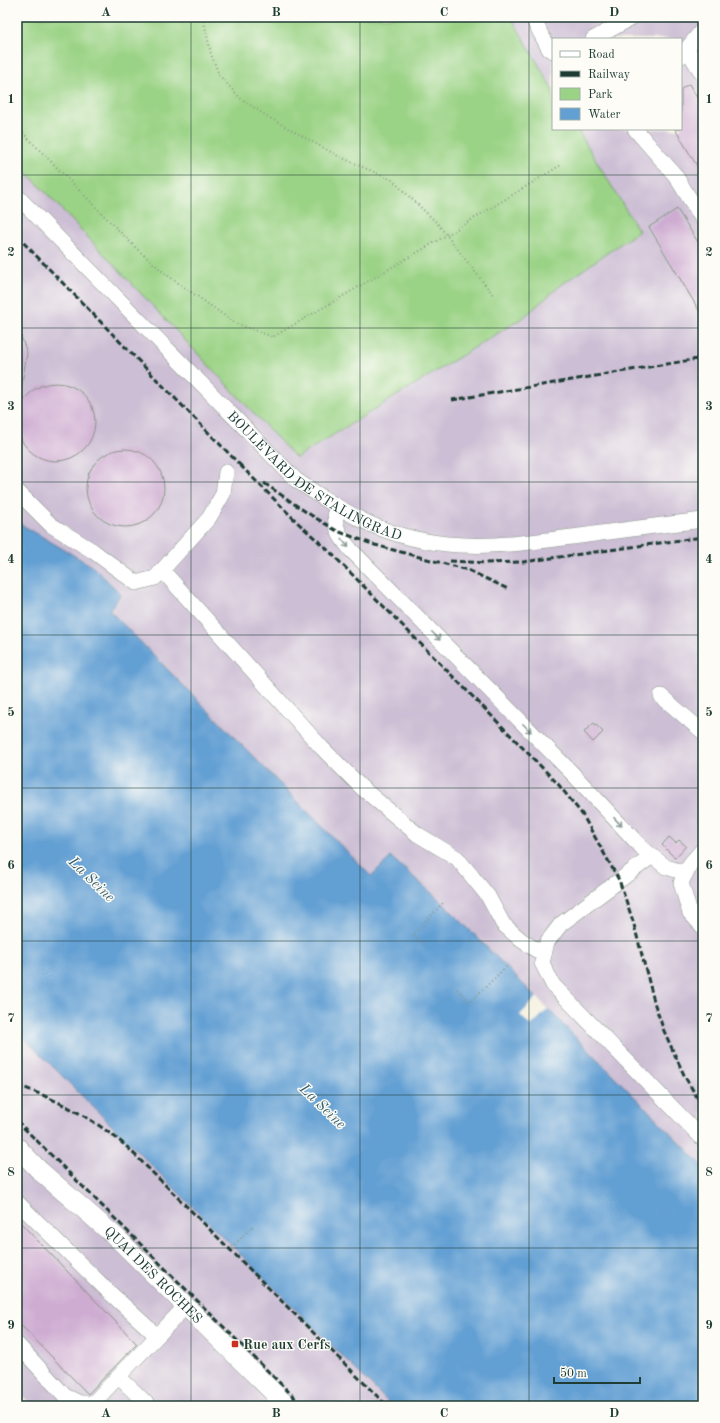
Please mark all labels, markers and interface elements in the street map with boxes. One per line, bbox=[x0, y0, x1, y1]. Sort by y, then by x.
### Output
text: A bbox=[101, 6, 111, 19]
text: B bbox=[271, 6, 281, 19]
text: C bbox=[440, 6, 448, 19]
text: D bbox=[609, 6, 619, 19]
legend bbox=[552, 38, 682, 130]
text: Road bbox=[588, 49, 615, 61]
text: Railway bbox=[588, 69, 631, 81]
text: Park bbox=[588, 89, 613, 101]
text: 1 bbox=[7, 93, 15, 106]
text: 1 bbox=[705, 93, 713, 106]
text: Water bbox=[588, 109, 621, 121]
text: 2 bbox=[7, 246, 15, 259]
text: 2 bbox=[705, 246, 713, 259]
text: 3 bbox=[7, 400, 15, 413]
text: 3 bbox=[705, 400, 713, 413]
street label: BOULEVARD DE STALINGRAD bbox=[224, 409, 403, 543]
one-way arrow bbox=[341, 537, 350, 548]
text: 4 bbox=[7, 553, 15, 566]
text: 4 bbox=[705, 553, 713, 566]
one-way arrow bbox=[431, 631, 441, 641]
text: 5 bbox=[7, 706, 15, 719]
text: 5 bbox=[705, 706, 713, 719]
one-way arrow bbox=[522, 723, 532, 733]
one-way arrow bbox=[613, 817, 622, 827]
water label: La Seine bbox=[64, 854, 117, 905]
text: 6 bbox=[7, 859, 15, 872]
text: 6 bbox=[705, 859, 713, 872]
text: 7 bbox=[7, 1012, 15, 1025]
text: 7 bbox=[705, 1012, 713, 1025]
water label: La Seine bbox=[295, 1081, 348, 1132]
text: 8 bbox=[7, 1166, 15, 1179]
text: 8 bbox=[705, 1166, 713, 1179]
street label: QUAI DES ROCHES bbox=[101, 1224, 205, 1326]
text: 9 bbox=[7, 1319, 15, 1332]
text: 9 bbox=[705, 1319, 713, 1332]
place label: Rue aux Cerfs bbox=[243, 1338, 330, 1352]
marker: Rue aux Cerfs bbox=[230, 1339, 240, 1349]
scale bar bbox=[554, 1359, 640, 1385]
text: 50 m bbox=[560, 1367, 587, 1380]
text: A bbox=[101, 1407, 111, 1420]
text: B bbox=[271, 1407, 281, 1420]
text: C bbox=[440, 1407, 448, 1420]
text: D bbox=[609, 1407, 619, 1420]

